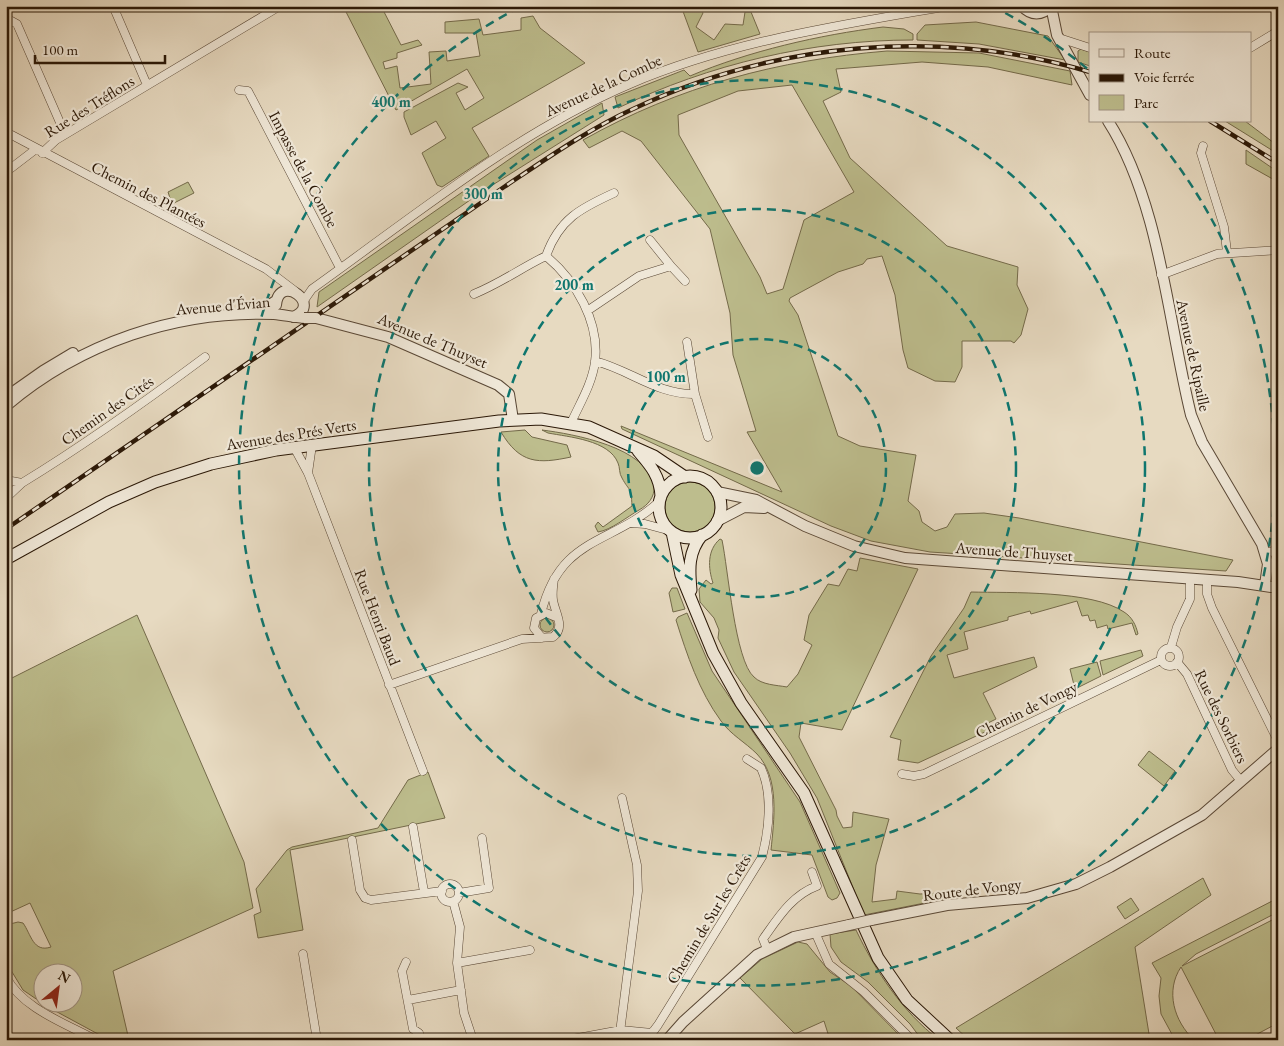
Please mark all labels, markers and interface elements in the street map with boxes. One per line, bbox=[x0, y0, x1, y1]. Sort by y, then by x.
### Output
scale bar bbox=[35, 32, 165, 64]
legend bbox=[1089, 32, 1252, 122]
text: 100 m bbox=[42, 40, 79, 59]
text: Route bbox=[1134, 43, 1171, 62]
street label: Avenue de la Combe bbox=[541, 49, 665, 122]
text: Voie ferrée bbox=[1134, 67, 1194, 86]
street label: Rue des Tréflons bbox=[40, 70, 138, 142]
text: 400 m bbox=[371, 92, 411, 111]
text: Parc bbox=[1134, 93, 1159, 112]
street label: Impasse de la Combe bbox=[264, 107, 343, 231]
street label: Chemin des Plantées bbox=[88, 156, 210, 233]
text: 300 m bbox=[463, 184, 503, 203]
text: 200 m bbox=[554, 275, 594, 294]
street label: Avenue d'Évian bbox=[174, 291, 272, 320]
street label: Avenue de Ripaille bbox=[1171, 296, 1216, 413]
street label: Avenue de Thuyset bbox=[374, 307, 491, 373]
text: 100 m bbox=[646, 367, 686, 386]
street label: Chemin des Cités bbox=[57, 371, 158, 450]
street label: Avenue des Prés Verts bbox=[223, 414, 358, 455]
centre of rings bbox=[748, 459, 766, 477]
street label: Avenue de Thuyset bbox=[954, 537, 1073, 566]
street label: Rue Henri Baud bbox=[350, 566, 406, 669]
street label: Rue des Sorbiers bbox=[1190, 666, 1253, 766]
street label: Chemin de Vongy bbox=[972, 675, 1082, 743]
street label: Chemin de Sur les Crêts bbox=[661, 851, 755, 988]
street label: Route de Vongy bbox=[922, 873, 1024, 906]
north arrow bbox=[32, 964, 82, 1014]
text: N bbox=[55, 966, 74, 988]

